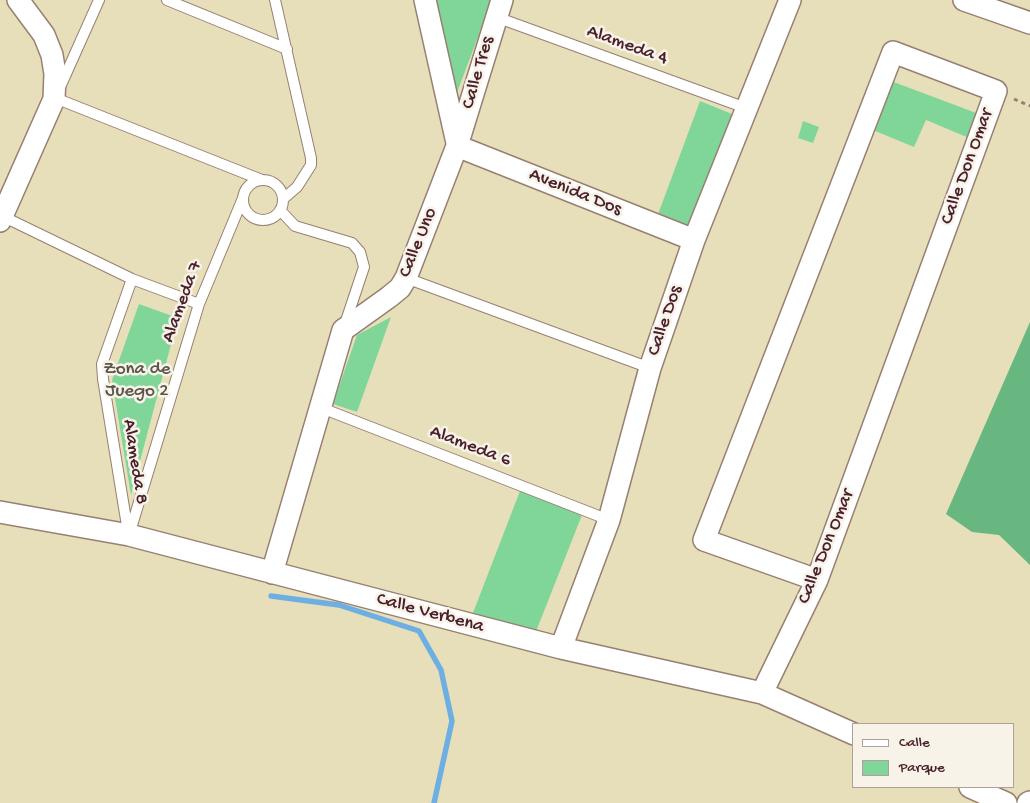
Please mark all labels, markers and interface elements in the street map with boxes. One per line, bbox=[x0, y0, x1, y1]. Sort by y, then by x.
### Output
street label: Alameda 4 bbox=[583, 21, 671, 71]
street label: Calle Tres bbox=[458, 34, 500, 112]
street label: Calle Don Omar bbox=[937, 106, 999, 228]
street label: Avenida Dos bbox=[525, 164, 625, 222]
street label: Calle Uno bbox=[395, 205, 443, 281]
street label: Alameda 7 bbox=[158, 258, 208, 346]
street label: Calle Dos bbox=[643, 283, 689, 359]
park label: Zona de Juego 2 bbox=[103, 359, 171, 403]
street label: Alameda 8 bbox=[116, 418, 152, 506]
street label: Alameda 6 bbox=[426, 421, 514, 473]
street label: Calle Don Omar bbox=[794, 486, 860, 608]
street label: Calle Verbena bbox=[374, 589, 486, 639]
legend bbox=[852, 723, 1015, 788]
text: Calle bbox=[899, 734, 930, 752]
text: Parque bbox=[899, 759, 945, 777]

